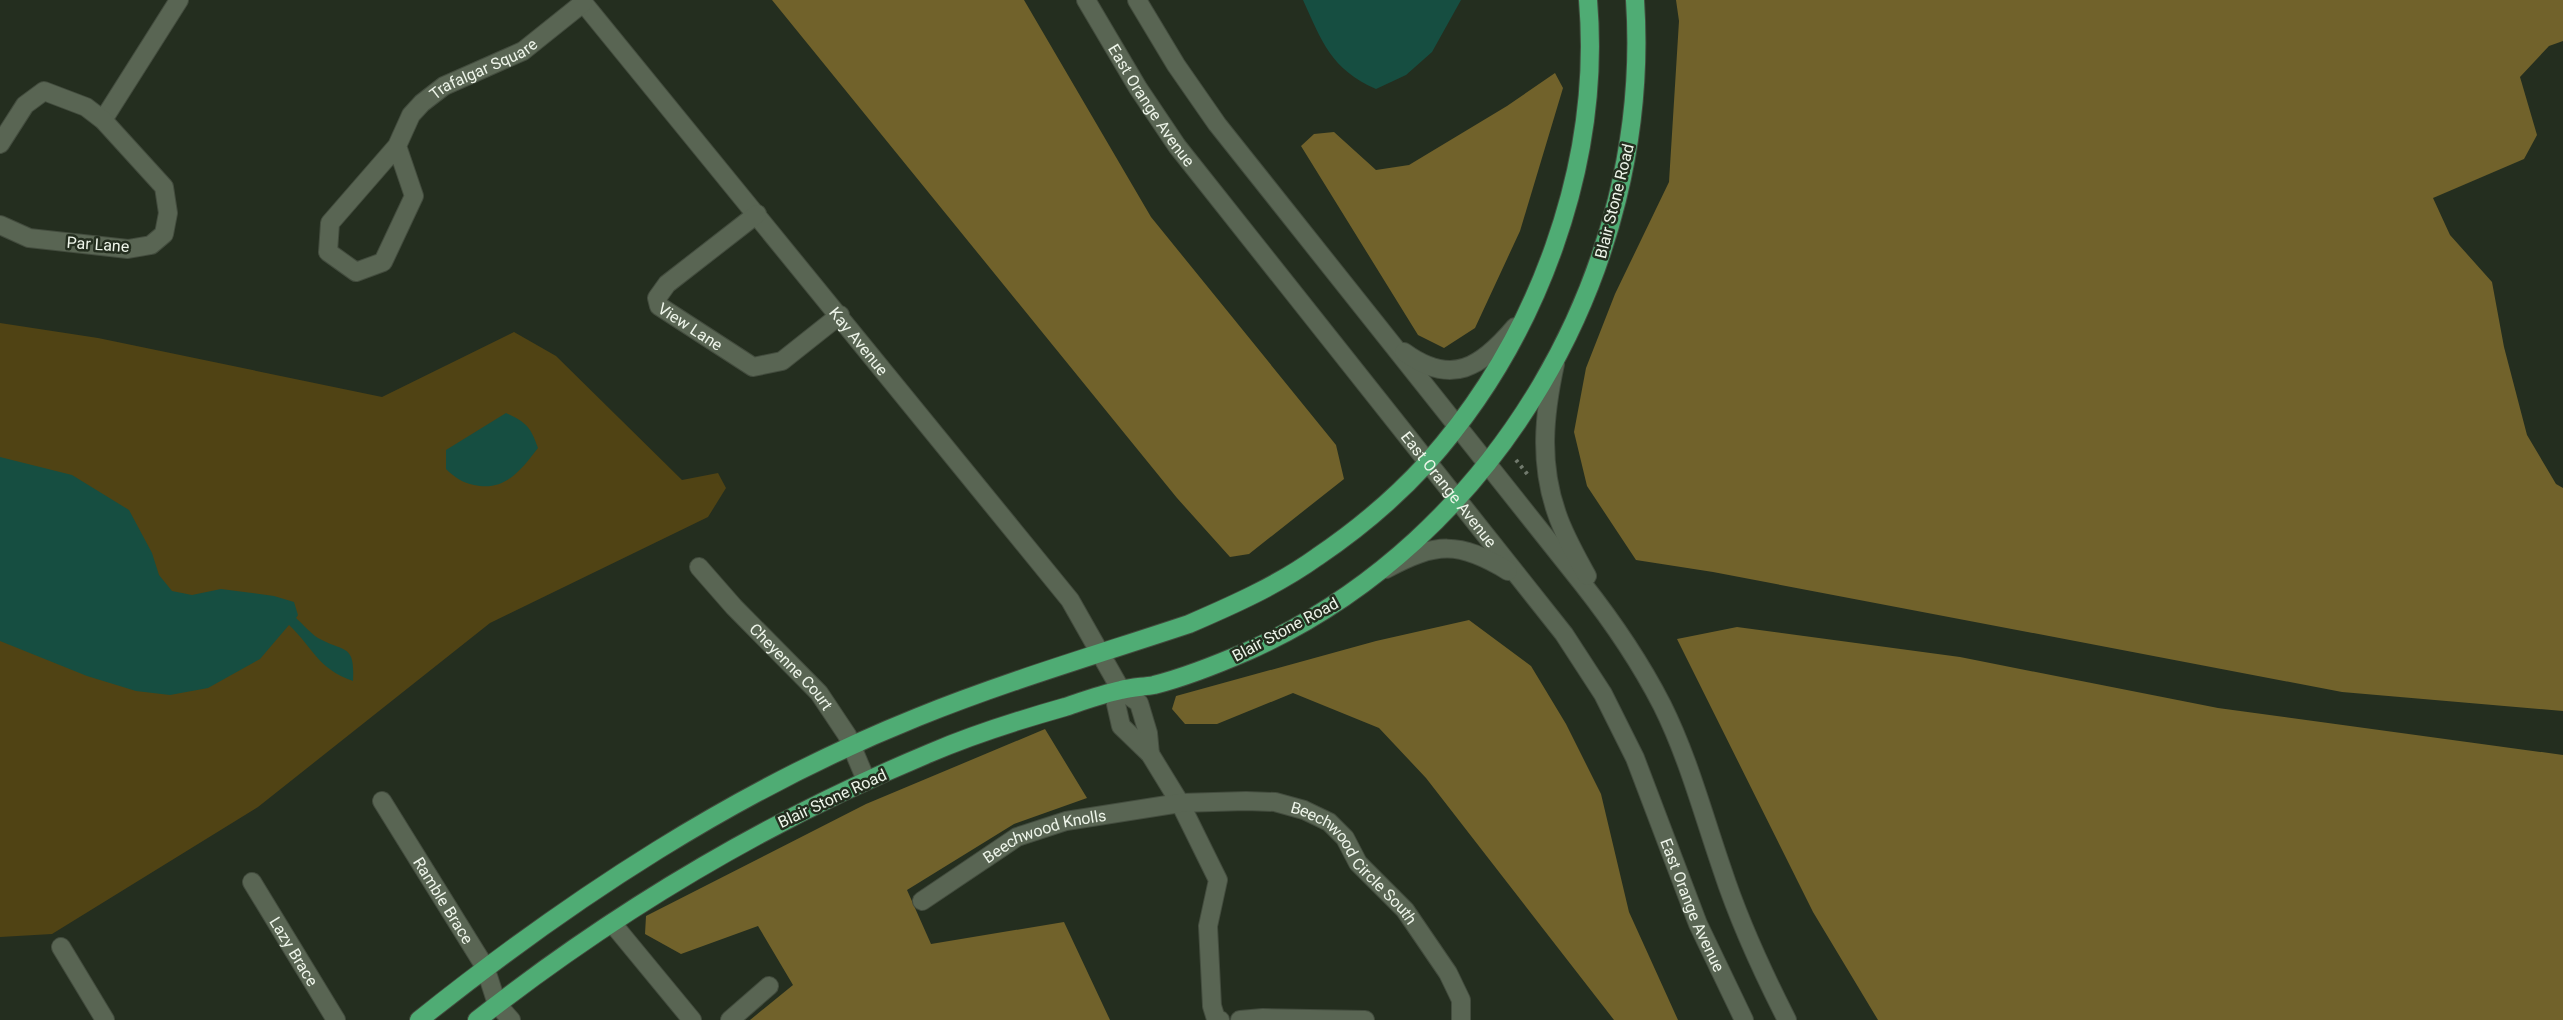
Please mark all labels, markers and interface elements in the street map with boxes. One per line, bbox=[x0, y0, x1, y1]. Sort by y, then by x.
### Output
street label: Trafalgar Square bbox=[426, 34, 541, 104]
street label: East Orange Avenue bbox=[1104, 41, 1198, 170]
street label: Blair Stone Road bbox=[1591, 142, 1638, 260]
street label: Par Lane bbox=[66, 233, 130, 256]
street label: View Lane bbox=[654, 299, 726, 355]
street label: Kay Avenue bbox=[825, 303, 892, 379]
street label: East Orange Avenue bbox=[1397, 428, 1500, 551]
street label: Blair Stone Road bbox=[1229, 593, 1342, 665]
street label: Cheyenne Court bbox=[745, 619, 837, 714]
street label: Blair Stone Road bbox=[775, 765, 889, 832]
street label: Beechwood Circle South bbox=[1289, 798, 1421, 928]
street label: Beechwood Knolls bbox=[979, 806, 1108, 867]
street label: East Orange Avenue bbox=[1656, 836, 1728, 975]
street label: Ramble Brace bbox=[409, 854, 477, 948]
street label: Lazy Brace bbox=[265, 913, 322, 989]

